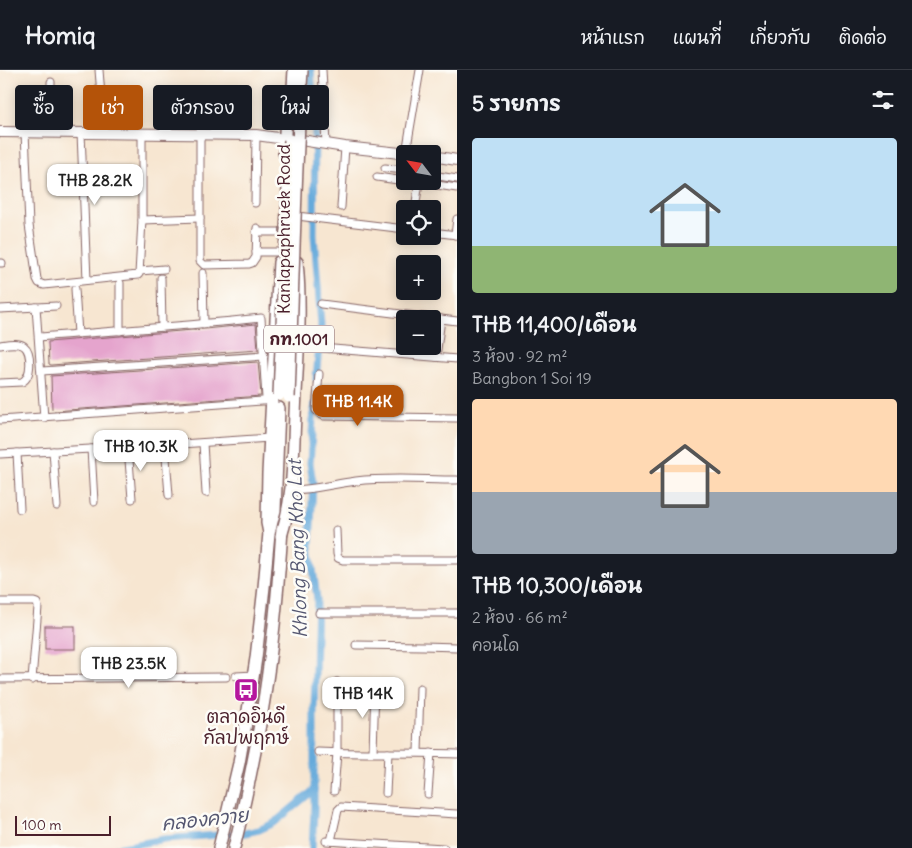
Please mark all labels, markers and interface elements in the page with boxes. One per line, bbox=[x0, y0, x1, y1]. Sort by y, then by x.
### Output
text: Homiq bbox=[25, 20, 95, 50]
text: หน้าแรก bbox=[581, 26, 645, 49]
text: แผนที่ bbox=[673, 26, 721, 49]
text: เกี่ยวกับ bbox=[749, 26, 811, 49]
text: ติดต่อ bbox=[839, 26, 887, 49]
chip: ซื้อ bbox=[15, 85, 73, 130]
chip: เช่า bbox=[83, 85, 143, 130]
chip: ตัวกรอง bbox=[153, 85, 252, 130]
chip: ใหม่ bbox=[262, 85, 329, 130]
icon: filters bbox=[869, 86, 897, 114]
text: 5 รายการ bbox=[472, 90, 561, 117]
street label: Kanlapaphruek Road bbox=[272, 143, 295, 314]
north arrow bbox=[396, 145, 441, 190]
map controls bbox=[396, 145, 441, 355]
pin: THB 28.2K bbox=[38, 164, 152, 206]
text: THB 28.2K bbox=[58, 170, 132, 190]
icon: home bbox=[640, 170, 730, 260]
button: locate bbox=[396, 200, 441, 245]
button: + bbox=[396, 255, 441, 300]
button: − bbox=[396, 310, 441, 355]
text: THB 11,400/เดือน bbox=[472, 311, 637, 338]
road number: กท.1001 bbox=[264, 325, 334, 352]
text: 3 ห้อง · 92 m² bbox=[472, 346, 567, 366]
text: Bangbon 1 Soi 19 bbox=[472, 368, 592, 388]
pin: THB 11.4K bbox=[301, 384, 415, 427]
text: THB 11.4K bbox=[324, 391, 393, 411]
pin: THB 10.3K bbox=[84, 430, 198, 472]
icon: home bbox=[640, 431, 730, 521]
text: THB 10.3K bbox=[104, 436, 178, 456]
water label: Khlong Bang Kho Lat bbox=[282, 457, 312, 639]
text: THB 10,300/เดือน bbox=[472, 572, 642, 599]
text: 2 ห้อง · 66 m² bbox=[472, 607, 568, 627]
text: คอนโด bbox=[472, 635, 519, 655]
pin: THB 23.5K bbox=[72, 646, 186, 689]
text: THB 23.5K bbox=[92, 653, 166, 673]
pin: THB 14K bbox=[317, 676, 409, 719]
bus stop icon: ตลาดอินดี กัลปพฤกษ์ bbox=[233, 677, 259, 703]
text: THB 14K bbox=[333, 683, 393, 703]
place label: ตลาดอินดี กัลปพฤกษ์ bbox=[203, 705, 289, 750]
water label: คลองควาย bbox=[160, 802, 251, 835]
scale bar bbox=[15, 813, 111, 836]
text: 100 m bbox=[22, 816, 62, 834]

